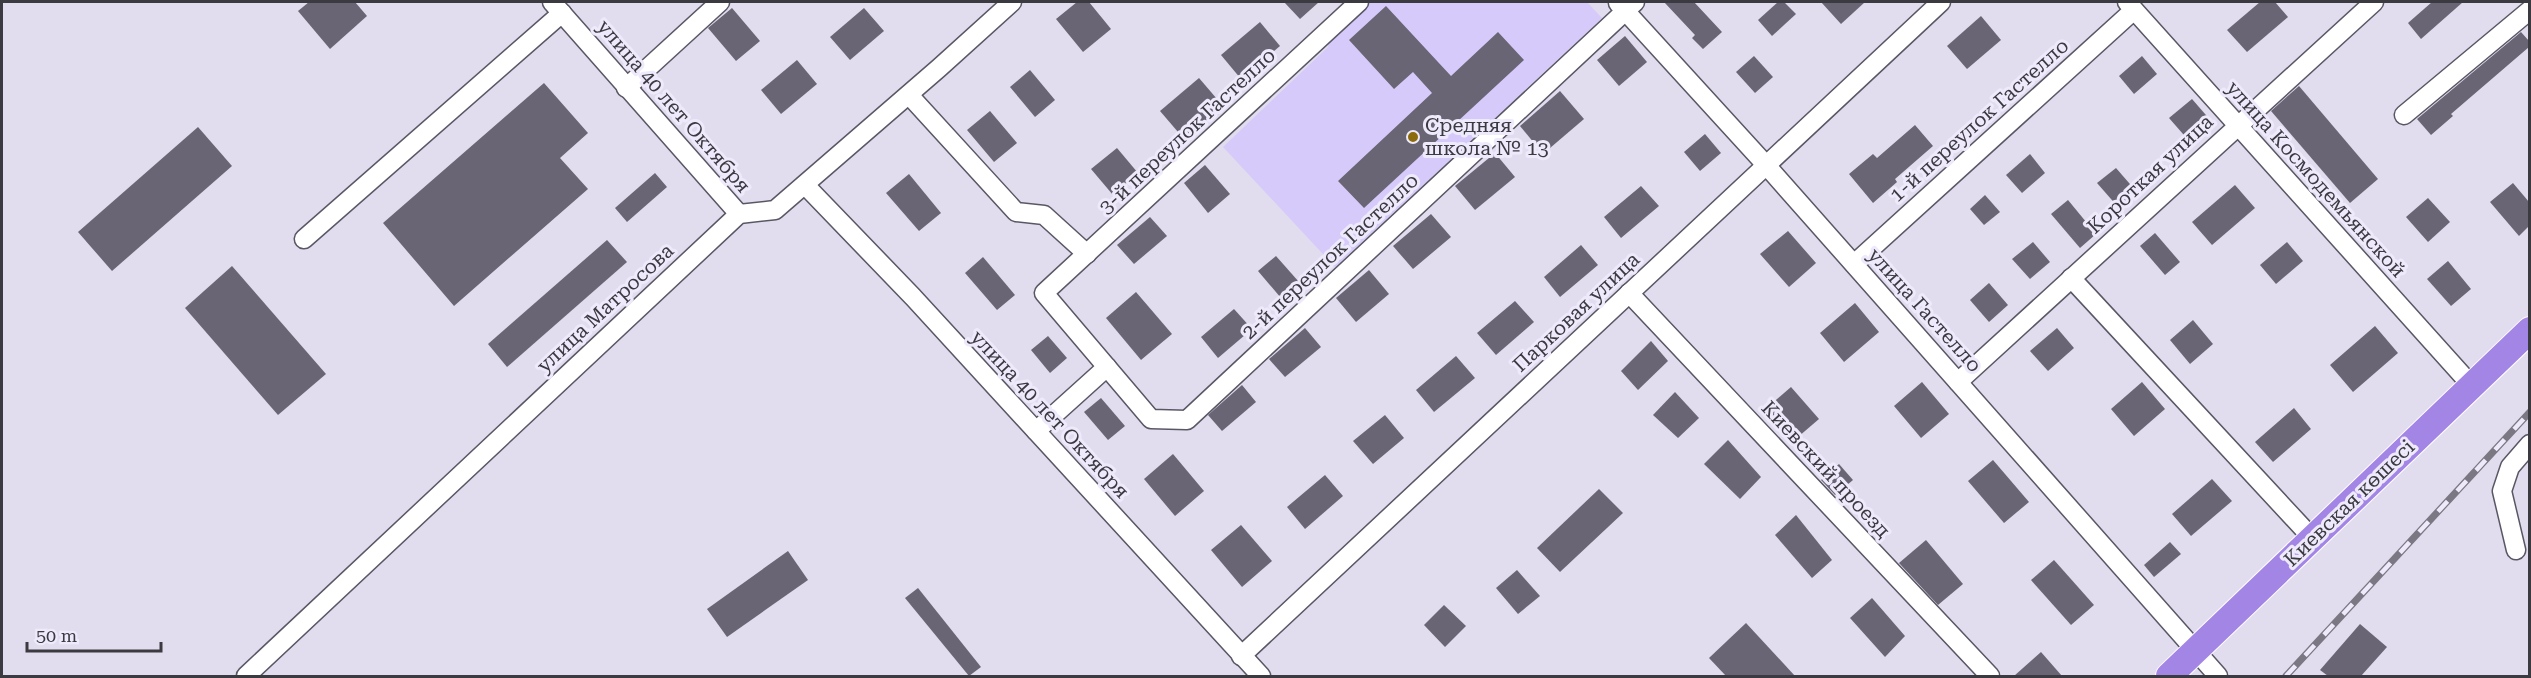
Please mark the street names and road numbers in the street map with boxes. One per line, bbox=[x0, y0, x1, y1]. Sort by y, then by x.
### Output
street label: улица 40 лет Октября bbox=[592, 15, 756, 197]
street label: 1-й переулок Гастелло bbox=[1885, 33, 2073, 207]
street label: 3-й переулок Гастелло bbox=[1094, 43, 1280, 219]
street label: улица Космодемьянской bbox=[2221, 76, 2411, 282]
street label: Короткая улица bbox=[2082, 109, 2218, 238]
street label: 2-й переулок Гастелло bbox=[1237, 168, 1423, 344]
street label: улица Матросова bbox=[532, 238, 678, 377]
street label: улица Гастелло bbox=[1863, 243, 1987, 377]
street label: Парковая улица bbox=[1508, 247, 1644, 377]
street label: улица 40 лет Октября bbox=[966, 325, 1134, 503]
street label: Киевский проезд bbox=[1756, 396, 1896, 543]
street label: Киевская көшесі bbox=[2279, 435, 2419, 571]

